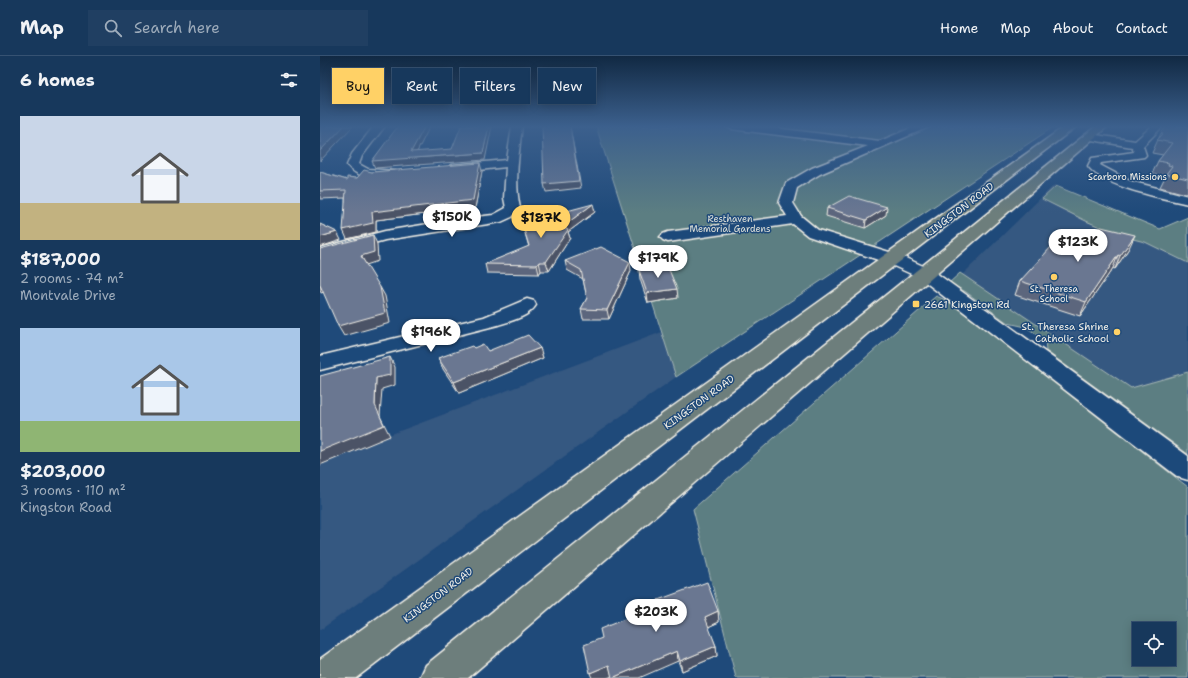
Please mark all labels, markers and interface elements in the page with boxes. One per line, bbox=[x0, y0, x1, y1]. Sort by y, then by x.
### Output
search box bbox=[88, 10, 368, 46]
text: Map bbox=[20, 15, 64, 40]
icon: search bbox=[102, 17, 124, 39]
text: Search here bbox=[134, 18, 220, 38]
text: Home bbox=[940, 19, 979, 37]
text: Map bbox=[1001, 19, 1031, 37]
text: About bbox=[1053, 19, 1094, 37]
text: Contact bbox=[1116, 19, 1168, 37]
chip: Buy bbox=[332, 68, 384, 104]
chip: Rent bbox=[392, 68, 452, 104]
chip: Filters bbox=[460, 68, 530, 104]
chip: New bbox=[538, 68, 596, 104]
text: 6 homes bbox=[20, 69, 95, 91]
icon: filters bbox=[278, 69, 300, 91]
icon: home bbox=[124, 142, 196, 214]
place label: Scarboro Missions bbox=[1088, 171, 1167, 183]
marker: Scarboro Missions bbox=[1170, 172, 1180, 182]
street label: KINGSTON ROAD bbox=[922, 179, 997, 240]
pin: $150K bbox=[424, 204, 480, 238]
pin: $187K bbox=[513, 205, 569, 239]
text: $150K bbox=[432, 208, 472, 225]
text: $187K bbox=[520, 209, 562, 226]
park label: Resthaven Memorial Gardens bbox=[689, 213, 771, 235]
pin: $123K bbox=[1050, 229, 1106, 263]
text: $123K bbox=[1058, 233, 1098, 250]
pin: $179K bbox=[630, 245, 686, 279]
text: $187,000 bbox=[20, 248, 101, 270]
text: $179K bbox=[637, 249, 679, 266]
text: 2 rooms · 74 m² bbox=[20, 270, 124, 287]
marker: St. Theresa School bbox=[1049, 272, 1059, 282]
place label: St. Theresa School bbox=[1030, 283, 1079, 305]
text: Montvale Drive bbox=[20, 287, 116, 304]
place label: 2661 Kingston Rd bbox=[924, 298, 1010, 311]
marker: 2661 Kingston Rd bbox=[911, 299, 921, 309]
pin: $196K bbox=[403, 319, 459, 353]
place label: St. Theresa Shrine Catholic School bbox=[1022, 320, 1109, 345]
text: $196K bbox=[410, 323, 452, 340]
marker: St. Theresa Shrine Catholic School bbox=[1112, 327, 1122, 337]
icon: home bbox=[124, 354, 196, 426]
street label: KINGSTON ROAD bbox=[661, 372, 737, 432]
text: $203,000 bbox=[20, 460, 106, 482]
text: 3 rooms · 110 m² bbox=[20, 482, 126, 499]
text: Kingston Road bbox=[20, 499, 112, 516]
street label: KINGSTON ROAD bbox=[401, 564, 476, 625]
pin: $203K bbox=[628, 599, 684, 633]
text: $203K bbox=[634, 603, 678, 620]
map controls bbox=[1132, 622, 1176, 666]
button: locate bbox=[1132, 622, 1176, 666]

